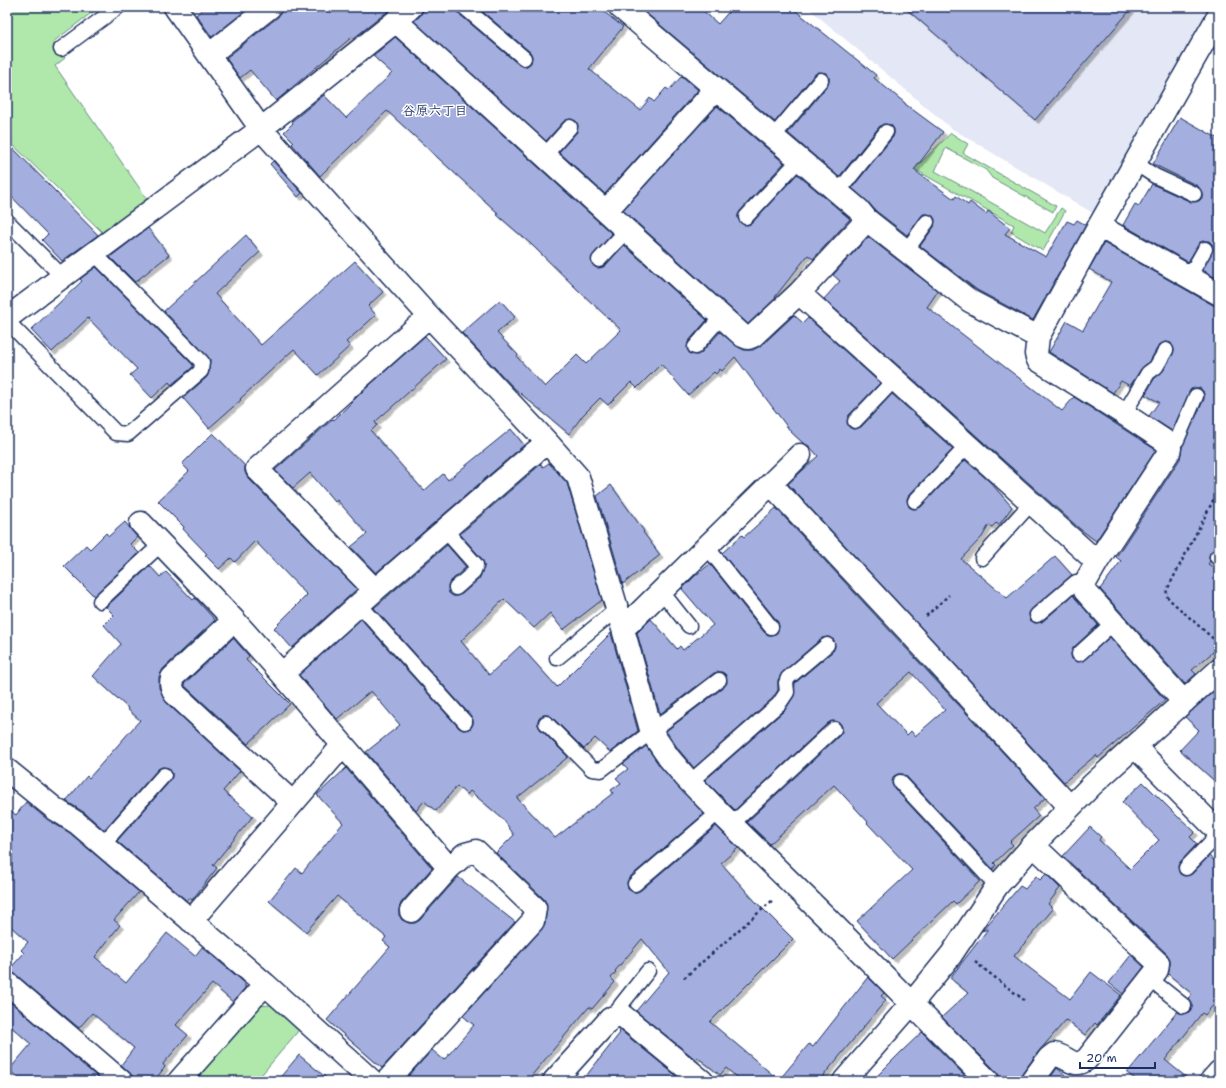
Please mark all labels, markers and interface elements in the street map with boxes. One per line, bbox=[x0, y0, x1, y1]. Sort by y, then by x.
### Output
district label: 谷原六丁目 bbox=[402, 102, 468, 119]
scale bar bbox=[1080, 1044, 1155, 1070]
text: 20 m bbox=[1086, 1050, 1117, 1066]

